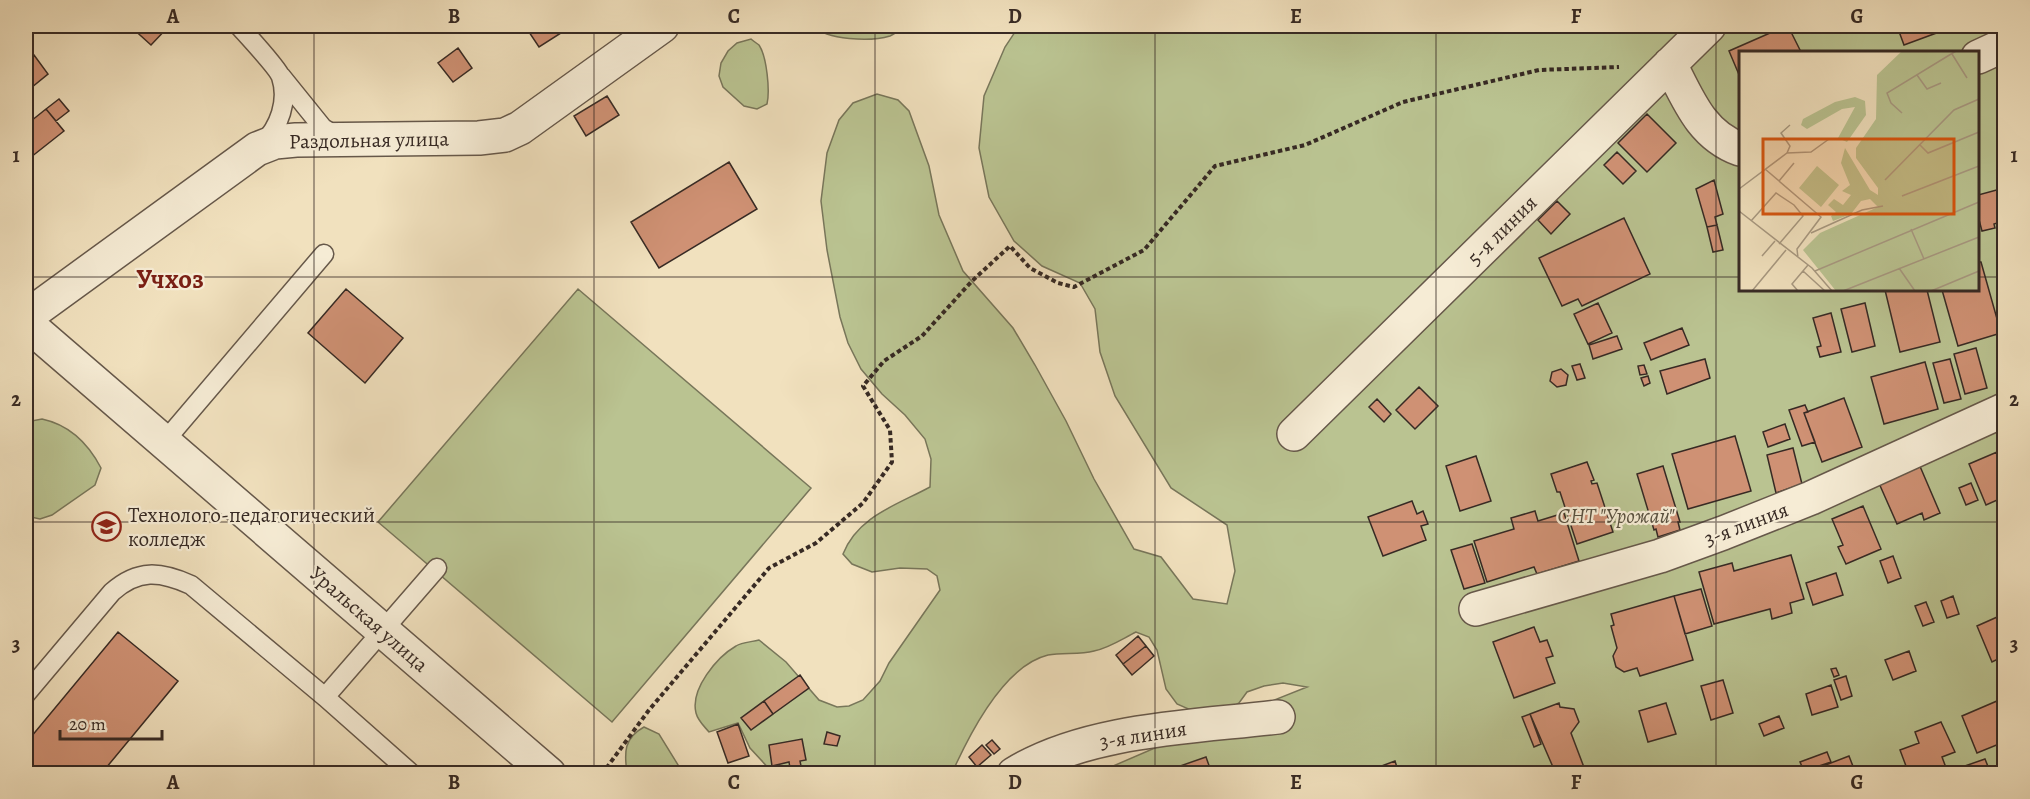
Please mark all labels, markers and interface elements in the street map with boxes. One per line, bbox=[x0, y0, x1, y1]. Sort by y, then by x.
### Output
text: A bbox=[166, 3, 180, 30]
text: B bbox=[448, 3, 460, 30]
text: C bbox=[728, 3, 740, 30]
text: D bbox=[1008, 3, 1022, 30]
text: E bbox=[1290, 3, 1302, 30]
text: F bbox=[1571, 3, 1582, 30]
text: G bbox=[1850, 3, 1864, 30]
inset map bbox=[1739, 51, 1979, 291]
street label: Раздольная улица bbox=[289, 125, 450, 155]
text: 1 bbox=[12, 142, 20, 169]
text: 1 bbox=[2010, 142, 2018, 169]
street label: 5-я линия bbox=[1461, 189, 1543, 271]
district label: Учхоз bbox=[136, 261, 204, 297]
text: 2 bbox=[11, 386, 21, 413]
text: 2 bbox=[2009, 386, 2019, 413]
street label: 3-я линия bbox=[1700, 495, 1792, 553]
place label: Технолого-педагогический колледж bbox=[128, 501, 375, 553]
park label: СНТ "Урожай" bbox=[1558, 502, 1675, 530]
school or university icon: Технолого-педагогический колледж bbox=[91, 511, 123, 543]
street label: Уральская улица bbox=[304, 560, 435, 679]
text: 3 bbox=[12, 631, 20, 658]
text: 3 bbox=[2010, 631, 2018, 658]
scale bar bbox=[60, 703, 162, 741]
text: 20 m bbox=[69, 712, 106, 736]
street label: 3-я линия bbox=[1097, 714, 1189, 756]
text: A bbox=[166, 769, 180, 796]
text: B bbox=[448, 769, 460, 796]
text: C bbox=[728, 769, 740, 796]
text: D bbox=[1008, 769, 1022, 796]
text: E bbox=[1290, 769, 1302, 796]
text: F bbox=[1571, 769, 1582, 796]
text: G bbox=[1850, 769, 1864, 796]

